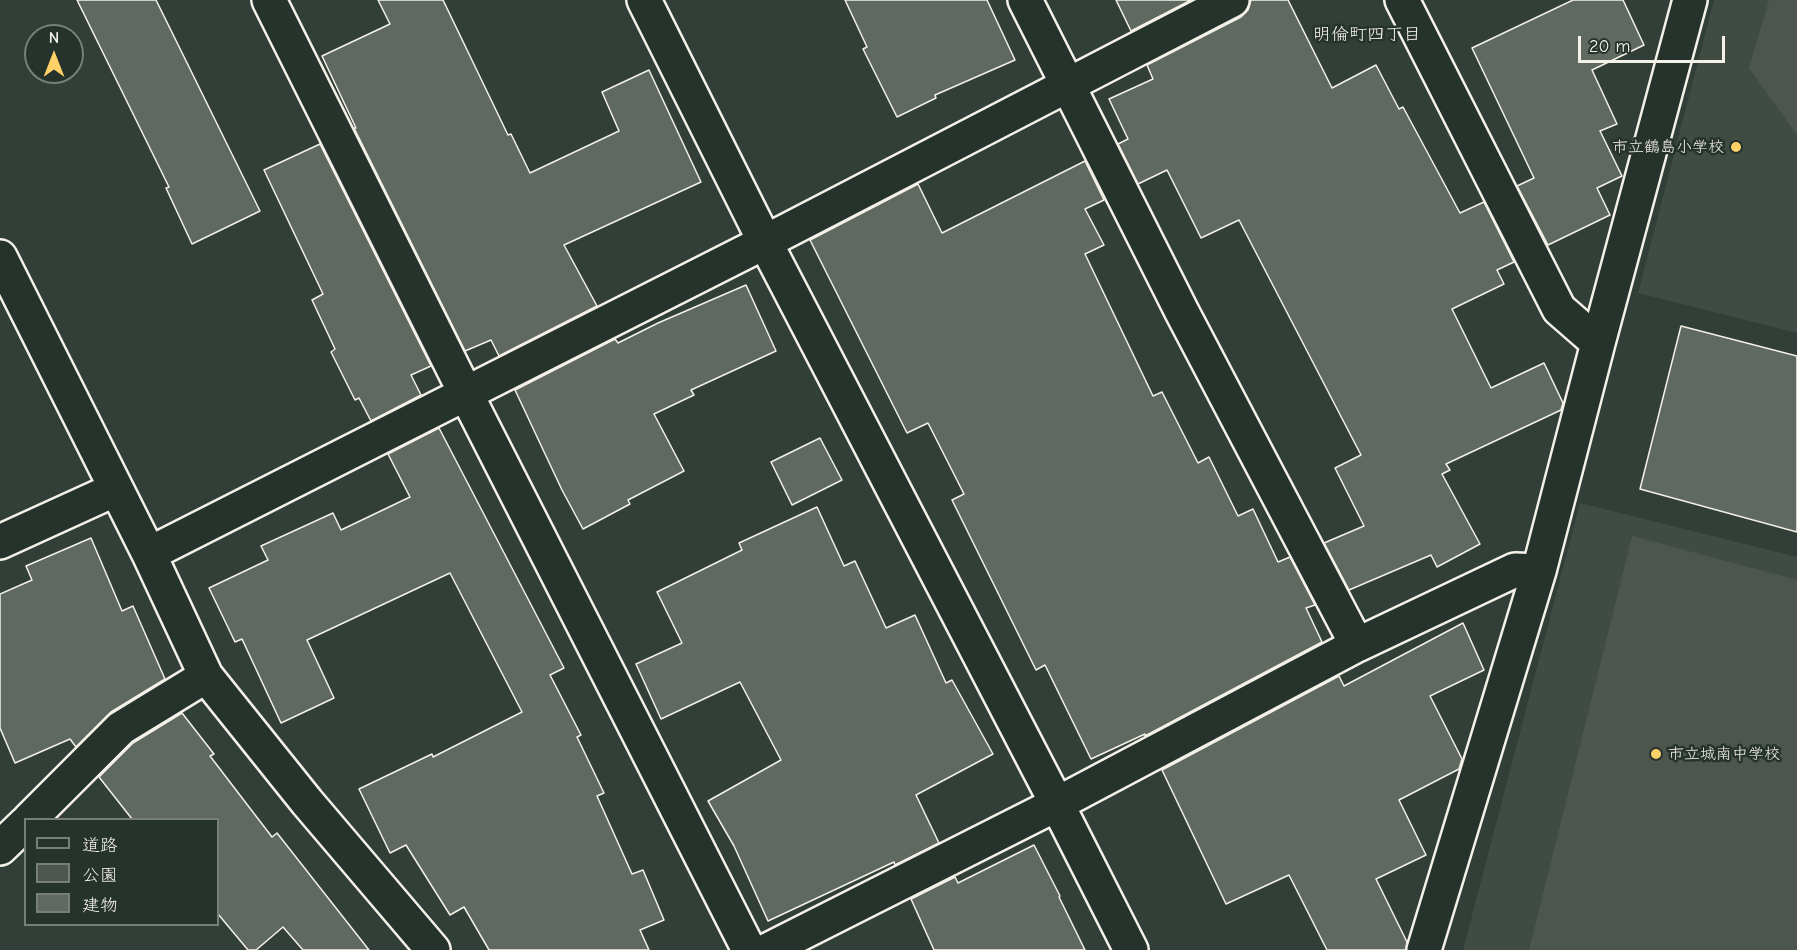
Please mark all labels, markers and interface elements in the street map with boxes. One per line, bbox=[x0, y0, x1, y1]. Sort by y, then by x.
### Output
north arrow bbox=[24, 24, 84, 84]
district label: 明倫町四丁目 bbox=[1313, 24, 1421, 46]
scale bar bbox=[1581, 24, 1728, 62]
text: N bbox=[49, 29, 59, 47]
text: 20 m bbox=[1589, 36, 1630, 57]
place label: 市立鶴島小学校 bbox=[1612, 137, 1724, 157]
marker: 市立鶴島小学校 bbox=[1729, 140, 1743, 154]
place label: 市立城南中学校 bbox=[1668, 744, 1780, 764]
marker: 市立城南中学校 bbox=[1649, 747, 1663, 761]
legend bbox=[24, 818, 219, 926]
text: 道路 bbox=[82, 835, 118, 856]
text: 公園 bbox=[82, 865, 118, 886]
text: 建物 bbox=[82, 895, 118, 916]

